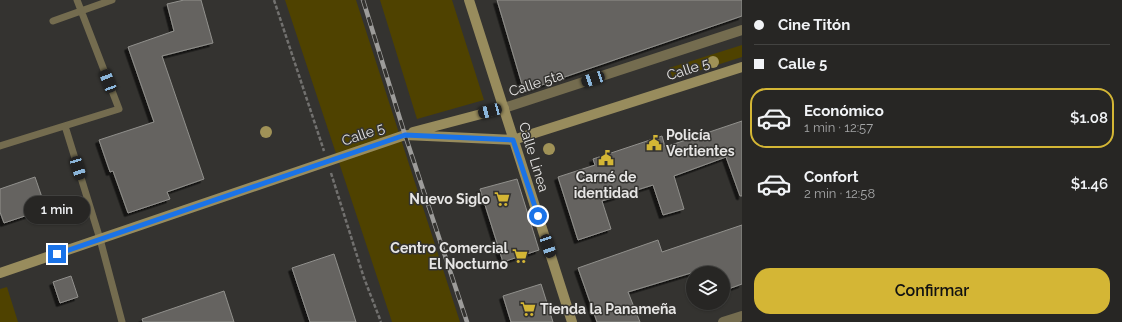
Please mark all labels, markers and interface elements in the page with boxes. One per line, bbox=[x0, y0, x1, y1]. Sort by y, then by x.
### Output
text: Cine Titón bbox=[778, 16, 850, 34]
street label: Calle 5 bbox=[664, 54, 712, 83]
text: Calle 5 bbox=[778, 55, 827, 73]
street label: Calle 5ta bbox=[507, 67, 565, 99]
car bbox=[98, 68, 118, 94]
car bbox=[580, 70, 606, 88]
icon: car bbox=[756, 100, 792, 136]
car bbox=[477, 102, 503, 120]
text: Económico bbox=[804, 102, 884, 120]
text: $1.08 bbox=[1070, 109, 1108, 127]
street label: Calle 5 bbox=[339, 119, 387, 149]
street label: Calle Linea bbox=[516, 120, 552, 194]
text: 1 min · 12:57 bbox=[804, 120, 873, 135]
place label: Policía Vertientes bbox=[666, 127, 735, 159]
public building icon: Policía Vertientes bbox=[645, 134, 663, 152]
public building icon: Carné de identidad bbox=[597, 149, 615, 167]
car bbox=[69, 155, 87, 181]
icon: car bbox=[756, 166, 792, 202]
text: Confort bbox=[804, 168, 858, 186]
place label: Carné de identidad bbox=[574, 169, 638, 201]
text: $1.46 bbox=[1071, 175, 1108, 193]
text: 2 min · 12:58 bbox=[804, 186, 875, 201]
supermarket icon: Nuevo Siglo bbox=[493, 190, 511, 208]
place label: Nuevo Siglo bbox=[409, 191, 491, 207]
callout: 1 min bbox=[24, 196, 90, 224]
text: 1 min bbox=[41, 202, 73, 217]
route start bbox=[529, 207, 547, 225]
car bbox=[539, 233, 557, 259]
place label: Centro Comercial El Nocturno bbox=[390, 240, 509, 272]
route end bbox=[48, 245, 66, 263]
supermarket icon: Centro Comercial El Nocturno bbox=[511, 247, 529, 265]
map controls bbox=[686, 266, 730, 310]
button: layers bbox=[686, 266, 730, 310]
button: Confirmar bbox=[754, 268, 1110, 314]
supermarket icon: Tienda la Panameña bbox=[519, 300, 537, 318]
place label: Tienda la Panameña bbox=[540, 301, 676, 317]

